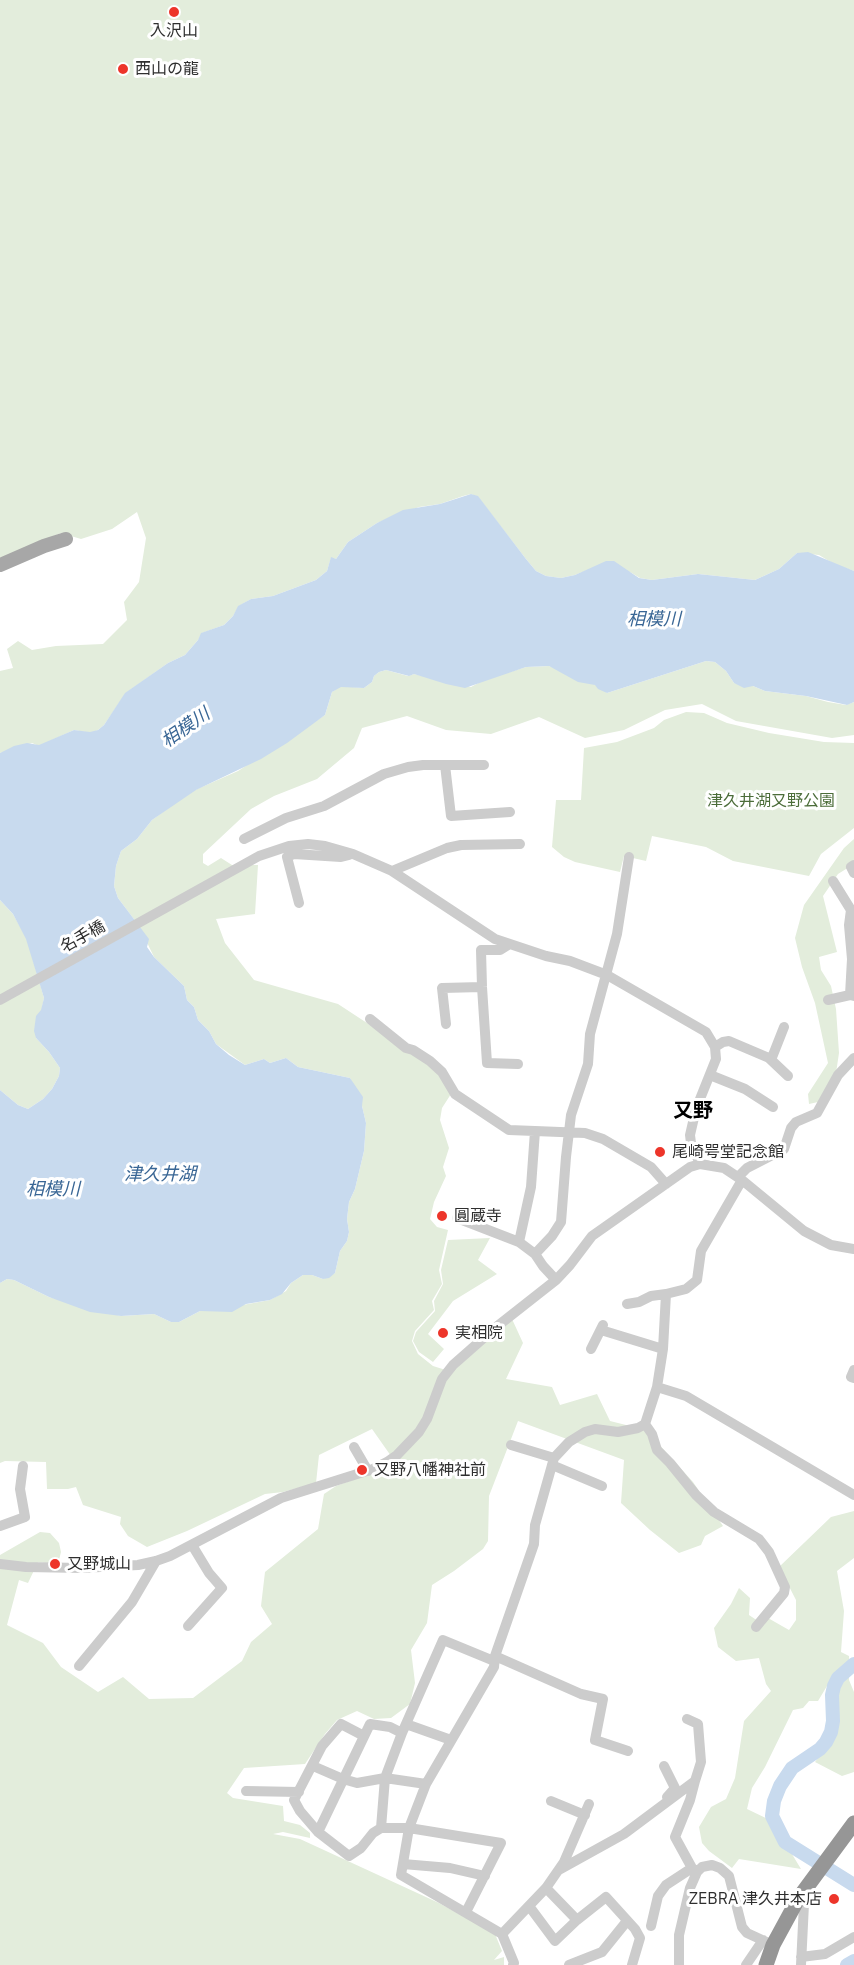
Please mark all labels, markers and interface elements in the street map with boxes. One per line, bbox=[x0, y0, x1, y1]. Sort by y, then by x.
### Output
marker: 入沢山 bbox=[167, 5, 181, 19]
place label: 入沢山 bbox=[150, 21, 198, 41]
place label: 西山の龍 bbox=[135, 59, 199, 79]
marker: 西山の龍 bbox=[116, 62, 130, 76]
water label: 相模川 bbox=[627, 609, 681, 631]
water label: 相模川 bbox=[158, 704, 214, 752]
park label: 津久井湖又野公園 bbox=[707, 791, 835, 811]
street label: 名手橋 bbox=[57, 917, 109, 957]
district label: 又野 bbox=[673, 1099, 713, 1123]
place label: 尾崎咢堂記念館 bbox=[672, 1142, 784, 1162]
marker: 尾崎咢堂記念館 bbox=[653, 1145, 667, 1159]
water label: 津久井湖 bbox=[124, 1164, 196, 1186]
water label: 相模川 bbox=[26, 1179, 80, 1201]
place label: 圓蔵寺 bbox=[454, 1206, 502, 1226]
marker: 圓蔵寺 bbox=[435, 1209, 449, 1223]
place label: 実相院 bbox=[455, 1323, 503, 1343]
marker: 実相院 bbox=[436, 1326, 450, 1340]
place label: 又野八幡神社前 bbox=[374, 1460, 486, 1480]
marker: 又野八幡神社前 bbox=[355, 1463, 369, 1477]
place label: 又野城山 bbox=[67, 1554, 131, 1574]
marker: 又野城山 bbox=[48, 1557, 62, 1571]
place label: ZEBRA 津久井本店 bbox=[689, 1889, 822, 1909]
marker: ZEBRA 津久井本店 bbox=[827, 1892, 841, 1906]

